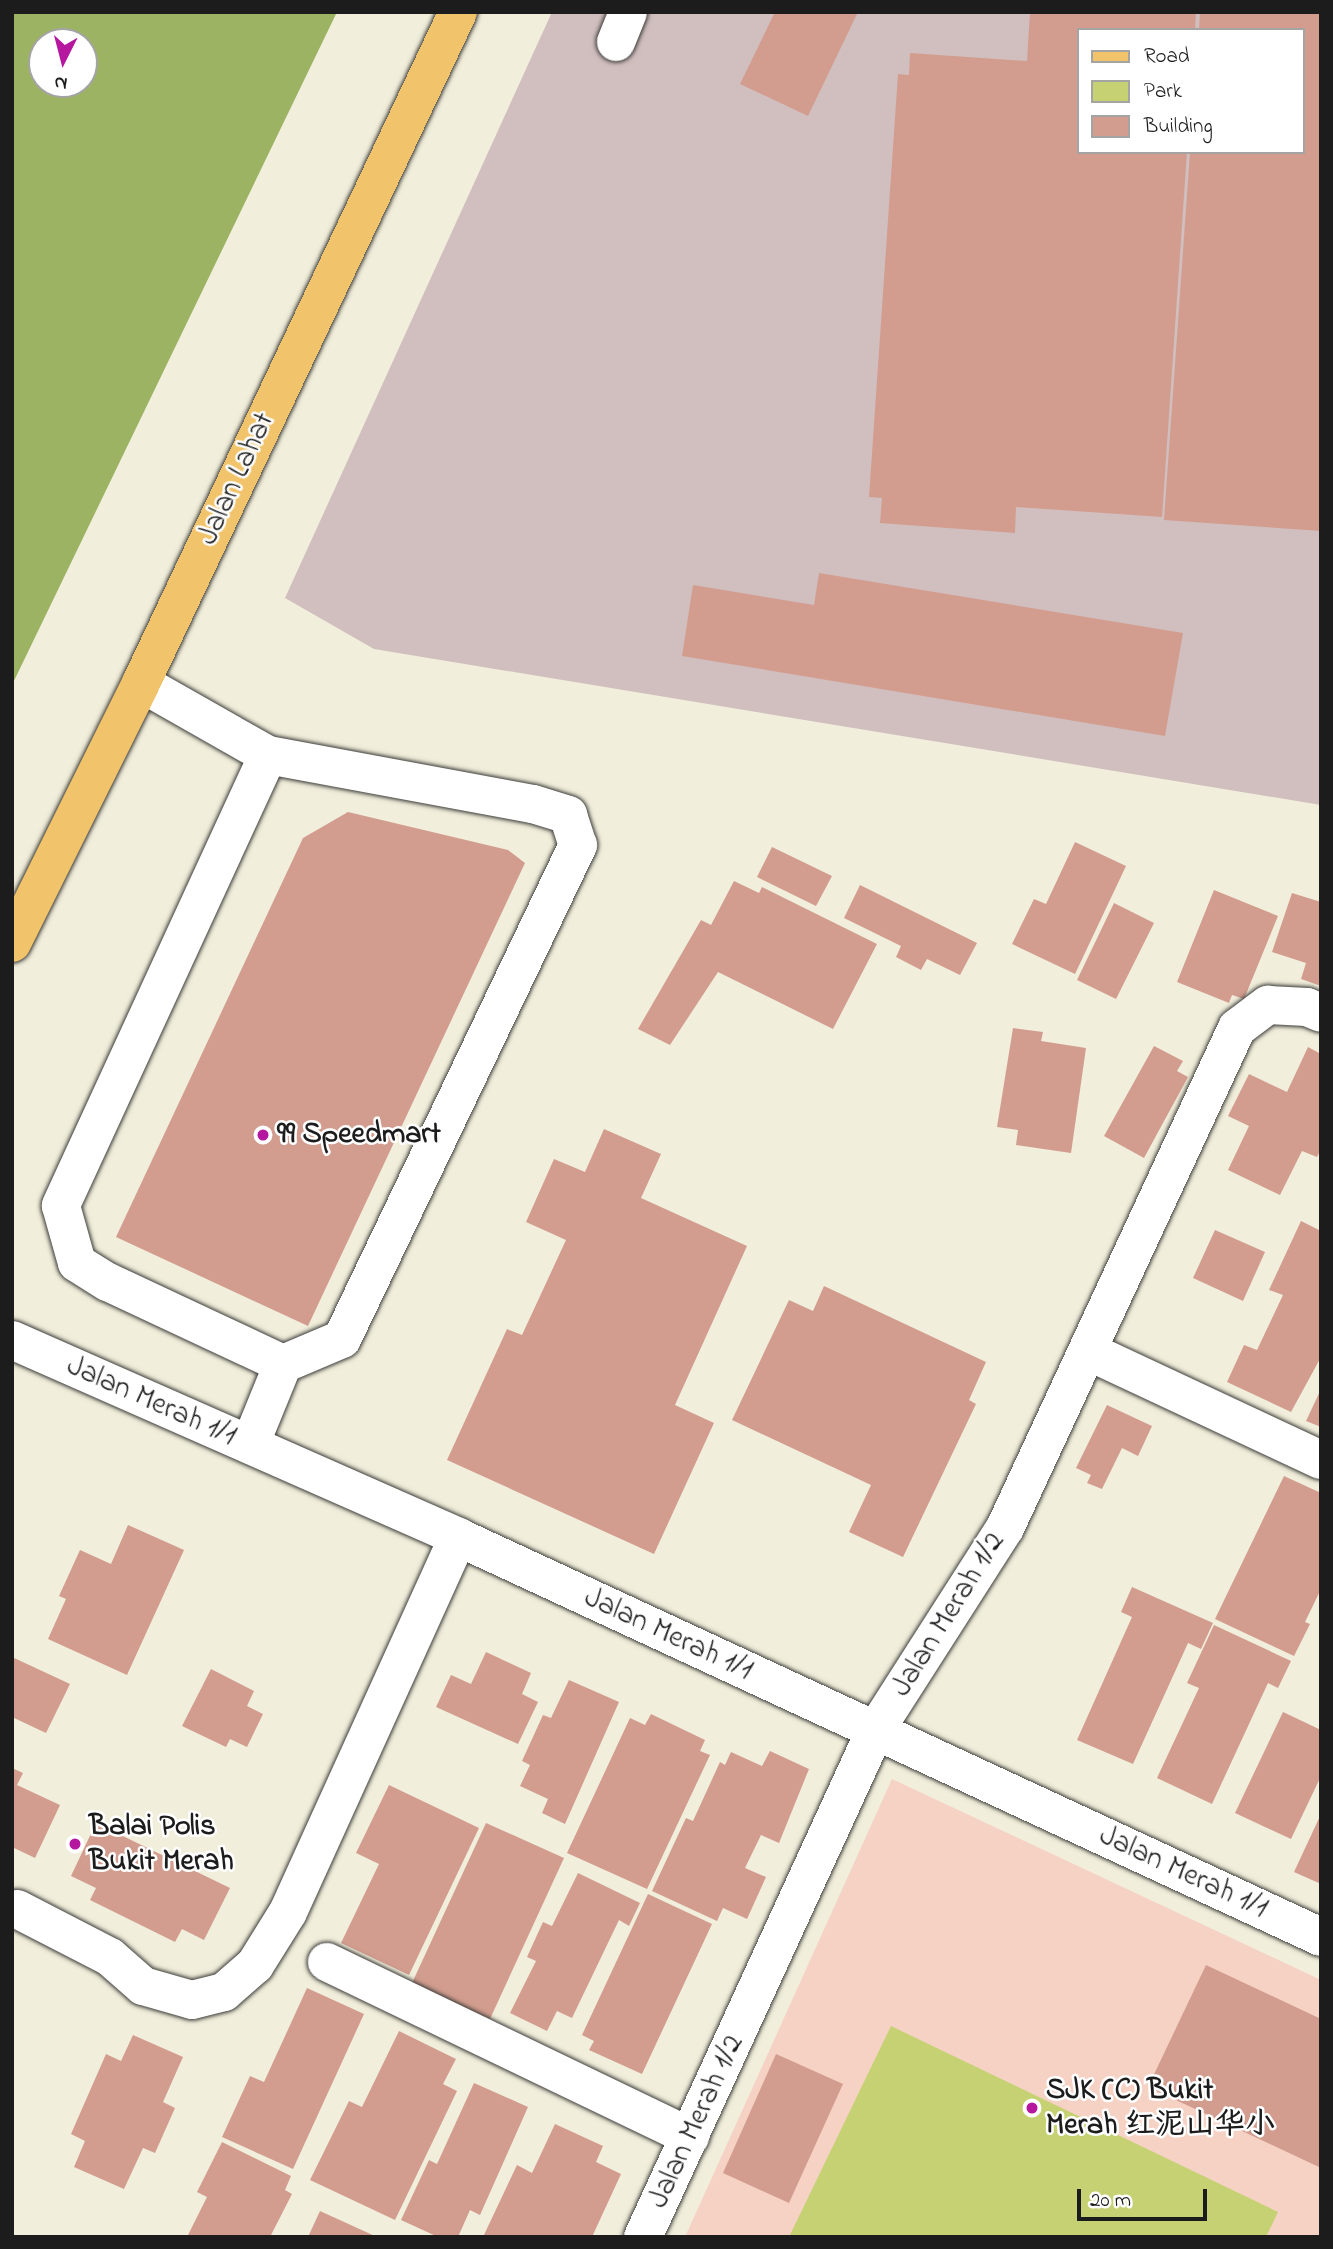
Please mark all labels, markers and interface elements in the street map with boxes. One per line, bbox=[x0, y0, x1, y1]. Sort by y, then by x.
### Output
north arrow bbox=[28, 28, 98, 98]
legend bbox=[1078, 28, 1305, 154]
text: Road bbox=[1144, 42, 1190, 72]
text: N bbox=[53, 68, 69, 96]
text: Park bbox=[1144, 77, 1182, 107]
text: Building bbox=[1144, 112, 1213, 142]
street label: Jalan Lahat bbox=[191, 407, 283, 551]
place label: 99 Speedmart bbox=[277, 1117, 441, 1153]
marker: 99 Speedmart bbox=[255, 1127, 271, 1143]
street label: Jalan Merah 1/1 bbox=[61, 1349, 241, 1455]
street label: Jalan Merah 1/2 bbox=[884, 1526, 1014, 1704]
street label: Jalan Merah 1/1 bbox=[578, 1580, 758, 1690]
place label: Balai Polis Bukit Merah bbox=[89, 1809, 234, 1880]
street label: Jalan Merah 1/1 bbox=[1093, 1818, 1273, 1928]
marker: Balai Polis Bukit Merah bbox=[67, 1836, 83, 1852]
street label: Jalan Merah 1/2 bbox=[641, 2030, 753, 2214]
place label: SJK (C) Bukit Merah 红泥山华小 bbox=[1046, 2073, 1275, 2144]
marker: SJK (C) Bukit Merah 红泥山华小 bbox=[1024, 2100, 1040, 2116]
scale bar bbox=[1081, 2176, 1210, 2220]
text: 20 m bbox=[1090, 2186, 1131, 2216]

